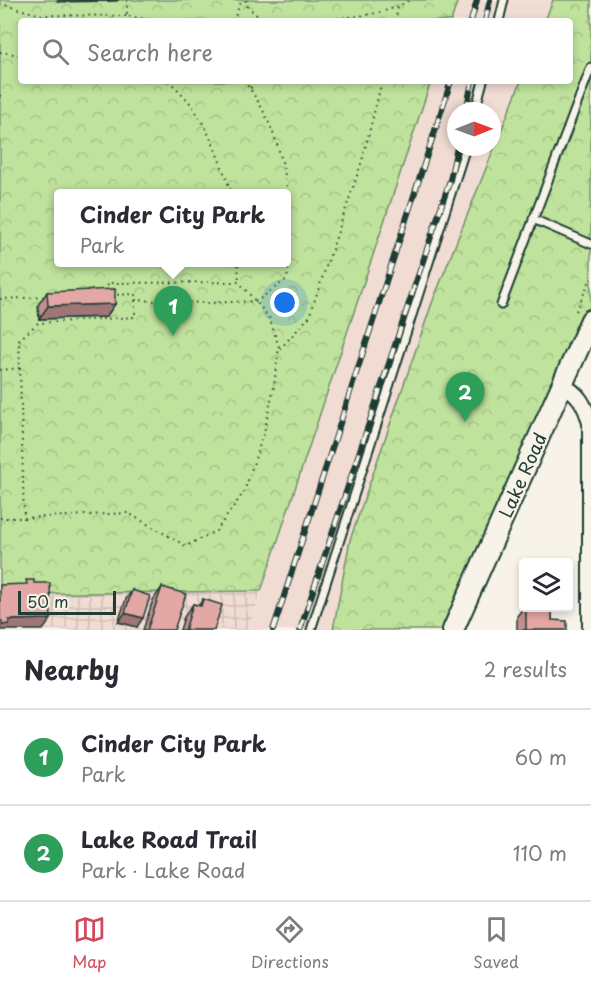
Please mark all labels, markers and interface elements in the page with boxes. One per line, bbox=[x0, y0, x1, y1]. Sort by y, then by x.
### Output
search box bbox=[18, 18, 573, 84]
icon: search bbox=[39, 35, 72, 68]
text: Search here bbox=[87, 35, 213, 68]
north arrow bbox=[447, 102, 501, 156]
popup bbox=[54, 189, 291, 267]
text: Cinder City Park bbox=[80, 197, 265, 230]
text: Park bbox=[80, 230, 124, 260]
pin: 1 bbox=[154, 286, 192, 336]
your location bbox=[270, 288, 299, 317]
pin: 2 bbox=[446, 372, 484, 422]
street label: Lake Road bbox=[491, 428, 553, 522]
map controls bbox=[519, 558, 573, 612]
button: layers bbox=[519, 558, 573, 612]
scale bar bbox=[18, 588, 116, 616]
text: 50 m bbox=[27, 589, 68, 613]
text: Nearby bbox=[24, 650, 119, 689]
text: 2 results bbox=[484, 654, 567, 684]
text: Cinder City Park bbox=[81, 726, 266, 759]
text: 1 bbox=[39, 742, 48, 772]
text: 60 m bbox=[515, 742, 567, 772]
text: Park bbox=[81, 759, 126, 789]
text: Lake Road Trail bbox=[81, 822, 257, 855]
text: 2 bbox=[36, 838, 51, 868]
text: 110 m bbox=[513, 838, 567, 868]
text: Park · Lake Road bbox=[81, 855, 245, 885]
tab: Map bbox=[72, 913, 106, 973]
tab: Directions bbox=[251, 913, 329, 973]
tab: Saved bbox=[473, 913, 519, 973]

